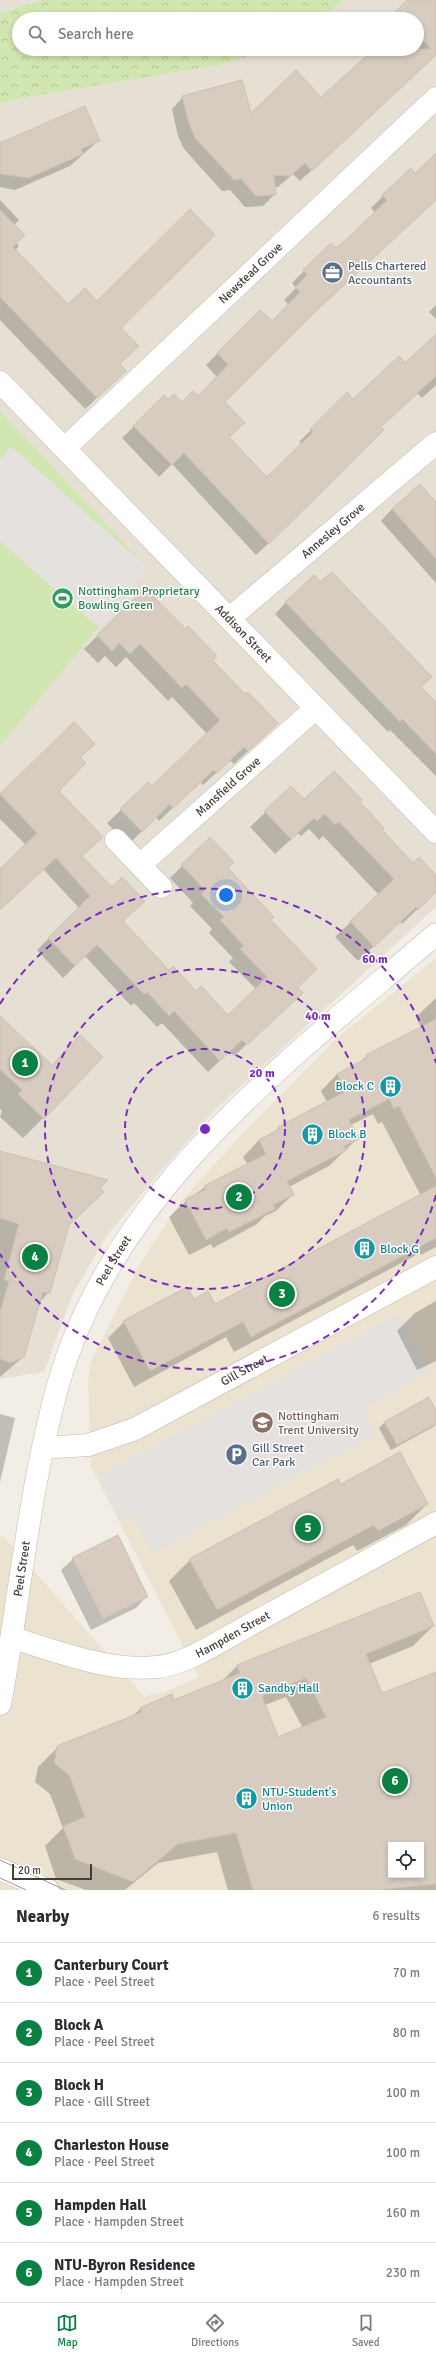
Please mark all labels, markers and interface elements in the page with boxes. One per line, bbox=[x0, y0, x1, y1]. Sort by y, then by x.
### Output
search box bbox=[12, 12, 424, 56]
icon: search bbox=[26, 23, 48, 45]
text: Search here bbox=[58, 25, 134, 43]
street label: Newstead Grove bbox=[216, 240, 286, 307]
place label: Pells Chartered Accountants bbox=[348, 259, 426, 288]
office icon: Pells Chartered Accountants bbox=[319, 260, 345, 286]
street label: Annesley Grove bbox=[298, 500, 368, 562]
place label: Nottingham Proprietary Bowling Green bbox=[78, 584, 200, 613]
sports icon: Nottingham Proprietary Bowling Green bbox=[49, 585, 75, 611]
street label: Addison Street bbox=[212, 601, 275, 666]
street label: Mansfield Grove bbox=[193, 754, 264, 820]
your location bbox=[216, 885, 236, 905]
text: 60 m bbox=[362, 952, 388, 967]
text: 40 m bbox=[305, 1009, 331, 1024]
pin: 1 bbox=[12, 1048, 38, 1078]
text: 20 m bbox=[249, 1066, 275, 1081]
building icon: Block C bbox=[377, 1073, 403, 1099]
place label: Block C bbox=[336, 1079, 374, 1094]
building icon: Block B bbox=[300, 1121, 326, 1147]
centre of rings bbox=[198, 1122, 212, 1136]
place label: Block B bbox=[328, 1127, 366, 1142]
pin: 2 bbox=[226, 1182, 252, 1212]
street label: Peel Street bbox=[93, 1233, 135, 1289]
building icon: Block G bbox=[352, 1236, 378, 1262]
pin: 4 bbox=[22, 1242, 48, 1272]
place label: Block G bbox=[380, 1242, 419, 1257]
pin: 3 bbox=[269, 1279, 295, 1309]
street label: Gill Street bbox=[218, 1352, 271, 1389]
place label: Nottingham Trent University bbox=[278, 1409, 359, 1438]
school or university icon: Nottingham Trent University bbox=[250, 1410, 276, 1436]
place label: Gill Street Car Park bbox=[252, 1441, 304, 1470]
parking icon: Gill Street Car Park bbox=[224, 1442, 250, 1468]
pin: 5 bbox=[295, 1513, 321, 1543]
street label: Peel Street bbox=[11, 1540, 34, 1598]
street label: Hampden Street bbox=[193, 1608, 273, 1662]
building icon: Sandby Hall bbox=[230, 1675, 256, 1701]
place label: Sandby Hall bbox=[258, 1681, 320, 1696]
pin: 6 bbox=[382, 1766, 408, 1796]
place label: NTU-Student's Union bbox=[262, 1785, 337, 1814]
building icon: NTU-Student's Union bbox=[233, 1786, 259, 1812]
map controls bbox=[388, 1842, 424, 1878]
button: locate bbox=[388, 1842, 424, 1878]
scale bar bbox=[12, 1862, 92, 1881]
text: 20 m bbox=[18, 1864, 41, 1877]
text: Nearby bbox=[16, 1906, 69, 1927]
text: 6 results bbox=[372, 1908, 420, 1924]
text: Canterbury Court bbox=[54, 1956, 169, 1974]
text: 1 bbox=[25, 1965, 33, 1981]
text: 70 m bbox=[393, 1965, 420, 1981]
text: Place · Peel Street bbox=[54, 1974, 155, 1990]
text: Block A bbox=[54, 2016, 103, 2034]
text: 2 bbox=[25, 2025, 33, 2041]
text: 80 m bbox=[393, 2025, 420, 2041]
text: Place · Peel Street bbox=[54, 2034, 155, 2050]
text: Block H bbox=[54, 2076, 104, 2094]
text: 3 bbox=[25, 2085, 33, 2101]
text: 100 m bbox=[386, 2085, 420, 2101]
text: Place · Gill Street bbox=[54, 2094, 150, 2110]
text: Charleston House bbox=[54, 2136, 169, 2154]
text: 4 bbox=[25, 2145, 33, 2161]
text: 100 m bbox=[386, 2145, 420, 2161]
text: Place · Peel Street bbox=[54, 2154, 155, 2170]
text: Hampden Hall bbox=[54, 2196, 146, 2214]
text: 5 bbox=[25, 2205, 33, 2221]
text: 160 m bbox=[386, 2205, 420, 2221]
text: Place · Hampden Street bbox=[54, 2214, 184, 2230]
text: NTU-Byron Residence bbox=[54, 2256, 195, 2274]
text: 6 bbox=[25, 2265, 33, 2281]
text: 230 m bbox=[386, 2265, 420, 2281]
text: Place · Hampden Street bbox=[54, 2274, 184, 2290]
tab: Map bbox=[56, 2312, 78, 2349]
tab: Directions bbox=[191, 2312, 239, 2349]
tab: Saved bbox=[352, 2312, 380, 2349]

